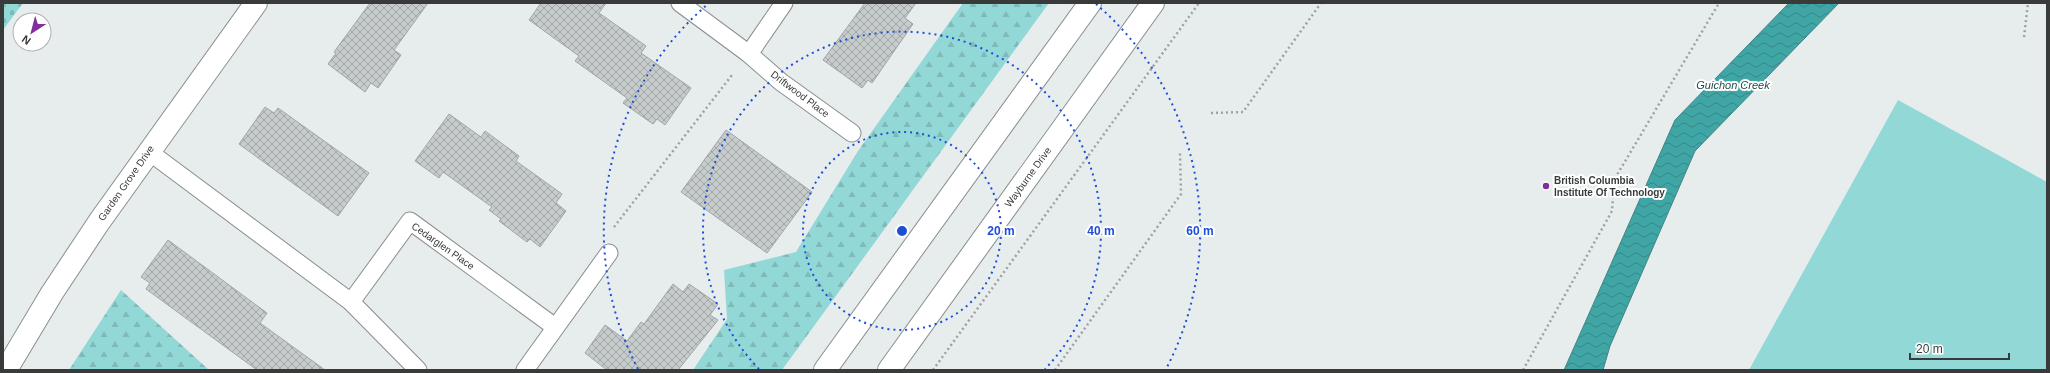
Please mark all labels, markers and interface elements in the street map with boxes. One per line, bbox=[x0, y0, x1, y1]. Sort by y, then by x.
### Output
north arrow bbox=[12, 12, 52, 52]
text: N bbox=[19, 33, 33, 47]
street label: Driftwood Place bbox=[769, 69, 832, 120]
water label: Guichon Creek bbox=[1696, 79, 1770, 91]
street label: Garden Grove Drive bbox=[96, 143, 156, 223]
street label: Wayburne Drive bbox=[1003, 145, 1054, 209]
place label: British Columbia Institute Of Technology bbox=[1554, 175, 1665, 198]
marker: British Columbia Institute Of Technology bbox=[1541, 181, 1551, 191]
street label: Cedarglen Place bbox=[410, 220, 477, 272]
centre of rings bbox=[895, 224, 909, 238]
text: 20 m bbox=[987, 224, 1015, 238]
text: 40 m bbox=[1087, 224, 1115, 238]
text: 60 m bbox=[1186, 224, 1214, 238]
scale bar bbox=[1910, 335, 2009, 361]
text: 20 m bbox=[1916, 342, 1943, 356]

